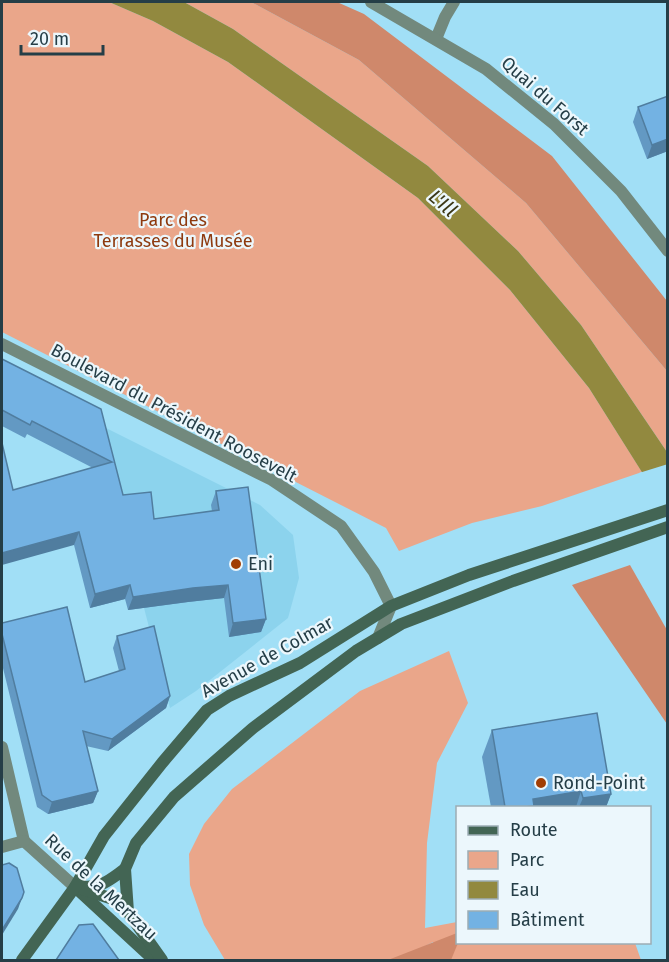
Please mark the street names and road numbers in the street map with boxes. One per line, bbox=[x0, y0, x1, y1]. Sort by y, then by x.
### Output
street label: Quai du Forst bbox=[497, 52, 594, 140]
street label: Boulevard du Président Roosevelt bbox=[47, 339, 301, 488]
street label: Avenue de Colmar bbox=[197, 612, 337, 702]
street label: Rue de la Mertzau bbox=[40, 829, 162, 945]

